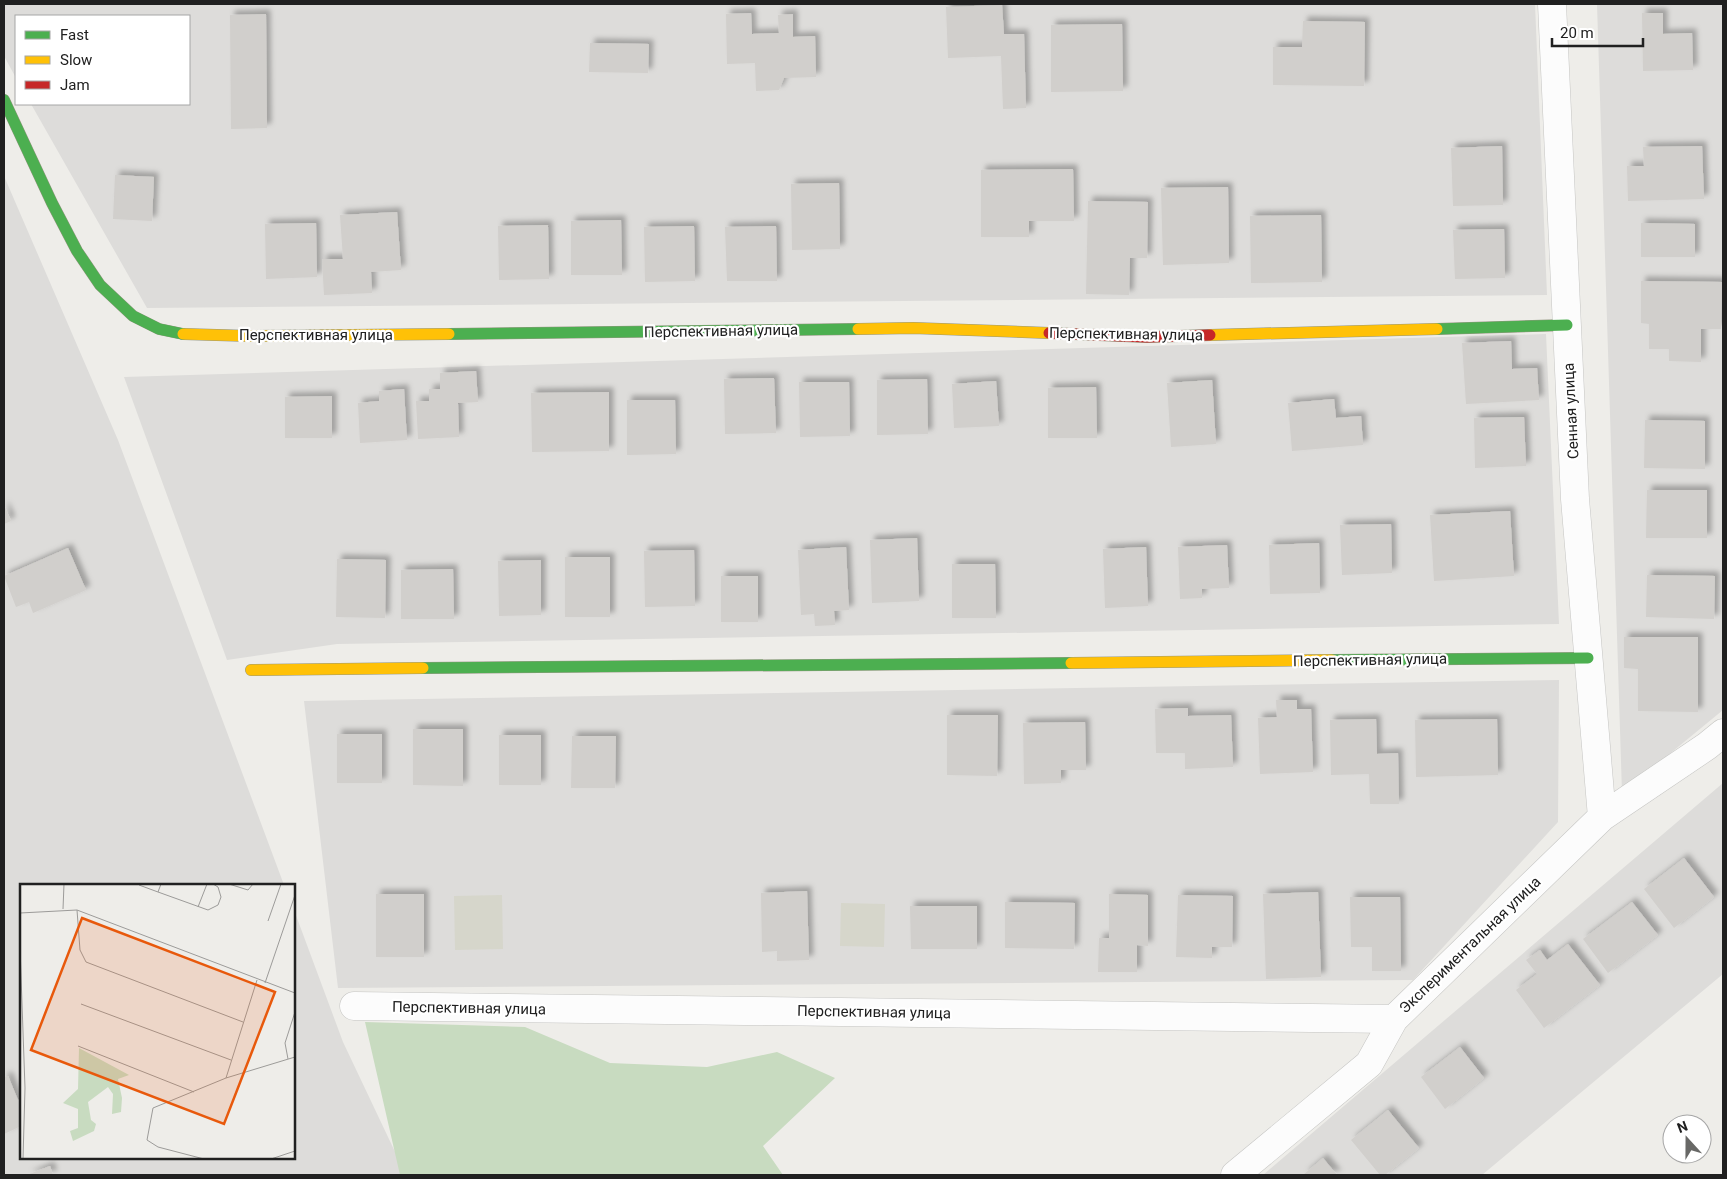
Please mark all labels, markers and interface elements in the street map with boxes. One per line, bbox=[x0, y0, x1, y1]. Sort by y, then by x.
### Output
legend bbox=[15, 15, 190, 105]
scale bar bbox=[1552, 15, 1643, 47]
text: 20 m bbox=[1560, 24, 1594, 42]
text: Fast bbox=[60, 26, 89, 44]
text: Slow bbox=[60, 51, 92, 69]
text: Jam bbox=[60, 76, 90, 94]
street label: Перспективная улица bbox=[644, 321, 798, 341]
street label: Перспективная улица bbox=[1049, 324, 1203, 344]
street label: Перспективная улица bbox=[239, 326, 393, 344]
street label: Сенная улица bbox=[1559, 362, 1583, 460]
street label: Перспективная улица bbox=[1293, 650, 1447, 670]
street label: Экспериментальная улица bbox=[1396, 873, 1544, 1017]
inset map bbox=[20, 884, 295, 1159]
street label: Перспективная улица bbox=[392, 998, 546, 1018]
street label: Перспективная улица bbox=[797, 1002, 951, 1022]
north arrow bbox=[1662, 1114, 1712, 1164]
text: N bbox=[1675, 1118, 1690, 1136]

